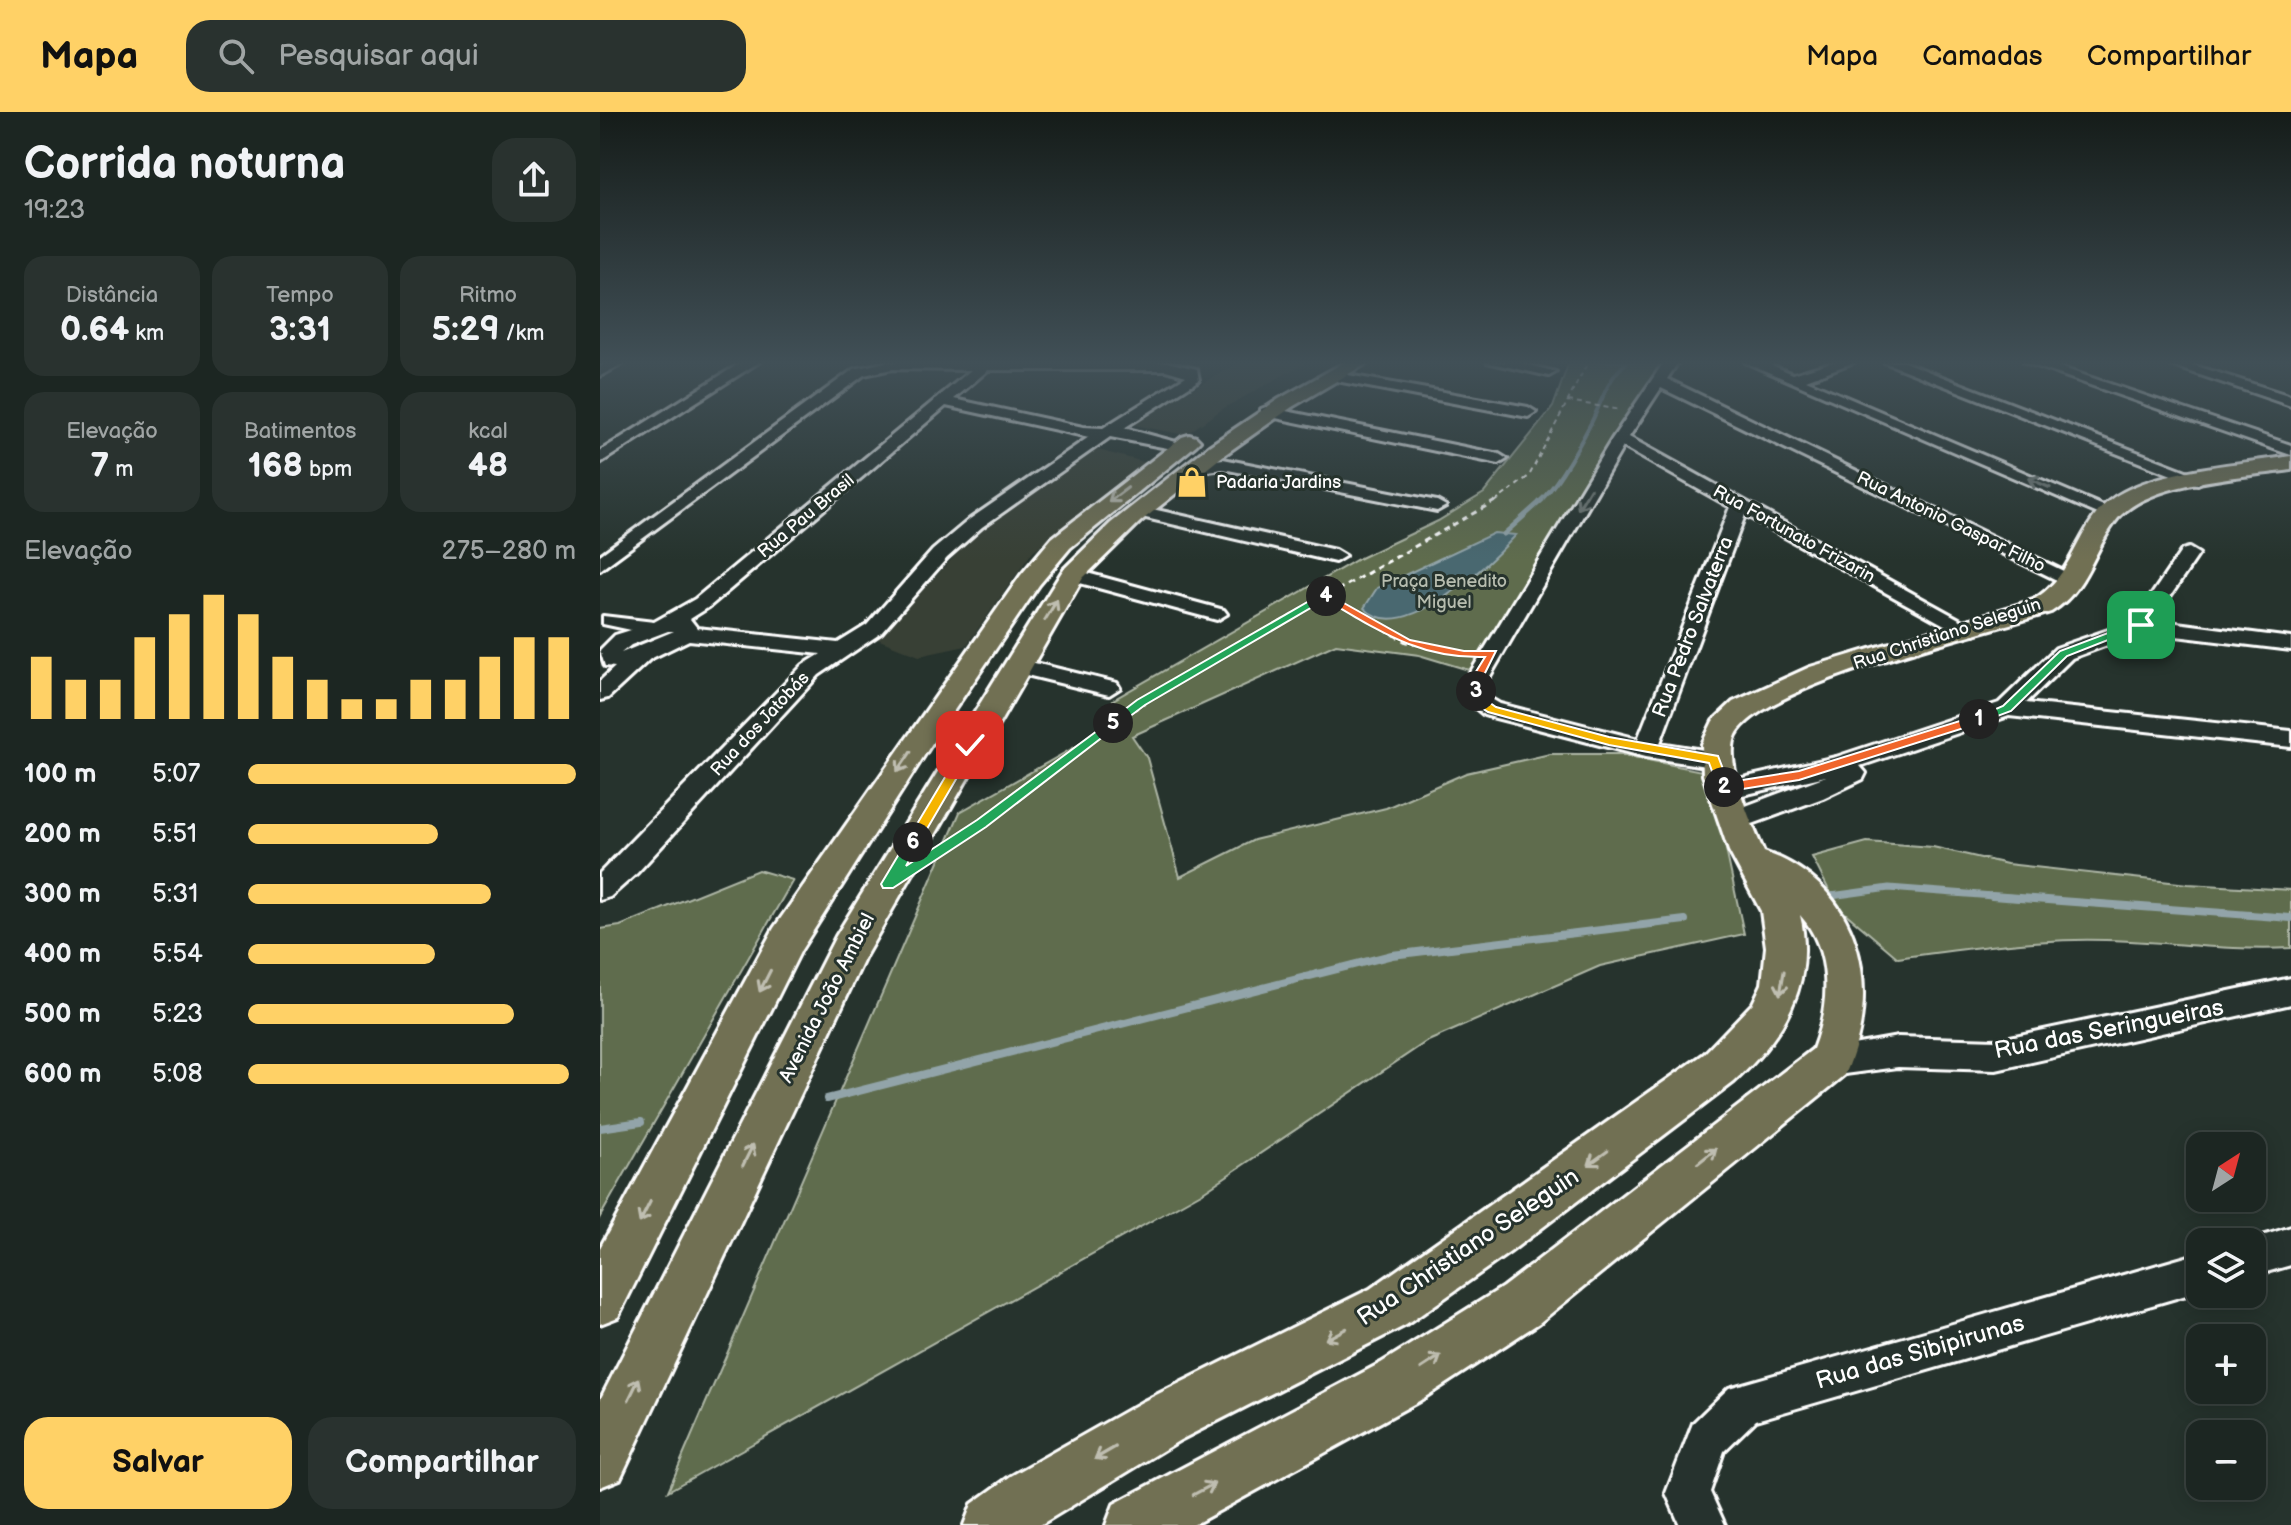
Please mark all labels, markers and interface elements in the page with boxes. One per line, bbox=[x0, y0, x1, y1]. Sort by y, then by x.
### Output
search box bbox=[186, 20, 746, 92]
text: Mapa bbox=[40, 34, 138, 79]
icon: search bbox=[214, 34, 258, 78]
text: Pesquisar aqui bbox=[278, 38, 479, 74]
text: Mapa bbox=[1806, 40, 1878, 73]
text: Camadas bbox=[1922, 40, 2043, 73]
text: Compartilhar bbox=[2087, 40, 2251, 73]
text: Corrida noturna bbox=[24, 138, 345, 191]
button: share bbox=[492, 138, 576, 222]
text: 19:23 bbox=[24, 195, 85, 226]
text: Distância bbox=[66, 282, 158, 309]
text: Tempo bbox=[266, 282, 334, 309]
text: Ritmo bbox=[459, 282, 517, 309]
text: 0.64 bbox=[60, 309, 129, 350]
text: 3:31 bbox=[269, 309, 331, 350]
text: 5:29 bbox=[432, 309, 500, 350]
text: km bbox=[129, 320, 164, 347]
text: /km bbox=[500, 320, 544, 347]
text: Elevação bbox=[66, 418, 158, 445]
text: Batimentos bbox=[244, 418, 356, 445]
text: kcal bbox=[468, 418, 508, 445]
text: 7 bbox=[91, 445, 109, 486]
text: 168 bbox=[248, 445, 303, 486]
text: 48 bbox=[468, 445, 508, 486]
text: m bbox=[109, 456, 133, 483]
text: bpm bbox=[303, 456, 352, 483]
shop icon: Padaria Jardins bbox=[1175, 465, 1209, 499]
street label: Rua Antonio Gaspar Filho bbox=[1853, 467, 2049, 577]
street label: Rua Pau Brasil bbox=[754, 470, 858, 562]
place label: Padaria Jardins bbox=[1216, 472, 1341, 493]
one-way arrow bbox=[2027, 474, 2052, 489]
street label: Rua Fortunato Frizarin bbox=[1709, 481, 1879, 587]
one-way arrow bbox=[1108, 487, 1129, 504]
one-way arrow bbox=[1576, 487, 1592, 510]
street label: Rua Pedro Salvaterra bbox=[1647, 533, 1739, 721]
text: Elevação bbox=[24, 536, 132, 567]
text: 275–280 m bbox=[442, 536, 576, 567]
park label: Praça Benedito Miguel bbox=[1381, 571, 1507, 613]
pin: 4 bbox=[1306, 576, 1346, 616]
text: 4 bbox=[1320, 582, 1332, 609]
pin bbox=[2107, 591, 2175, 659]
street label: Rua Christiano Seleguin bbox=[1851, 594, 2043, 674]
one-way arrow bbox=[1043, 599, 1059, 622]
icon: arrive bbox=[2119, 603, 2163, 647]
street label: Rua dos Jatobás bbox=[706, 667, 814, 780]
pin: 3 bbox=[1456, 671, 1496, 711]
text: 3 bbox=[1470, 677, 1482, 704]
pin: 1 bbox=[1959, 699, 1999, 739]
pin: 5 bbox=[1093, 703, 1133, 743]
text: 1 bbox=[1974, 705, 1984, 732]
text: 5 bbox=[1107, 709, 1119, 736]
pin bbox=[936, 711, 1004, 779]
icon: check bbox=[948, 723, 992, 767]
one-way arrow bbox=[895, 750, 912, 772]
text: 100 m bbox=[24, 759, 97, 790]
text: 5:07 bbox=[152, 759, 200, 790]
pin: 2 bbox=[1704, 767, 1744, 807]
text: 2 bbox=[1717, 773, 1731, 800]
text: 200 m bbox=[24, 819, 101, 850]
text: 5:51 bbox=[152, 819, 197, 850]
pin: 6 bbox=[893, 822, 933, 862]
text: 6 bbox=[906, 828, 920, 855]
text: 300 m bbox=[24, 879, 101, 910]
text: 5:31 bbox=[152, 879, 198, 910]
street label: Avenida João Ambiel bbox=[774, 909, 880, 1087]
text: 400 m bbox=[24, 939, 101, 970]
text: 5:54 bbox=[152, 939, 203, 970]
one-way arrow bbox=[756, 969, 772, 993]
one-way arrow bbox=[1773, 969, 1788, 995]
street label: Rua das Seringueiras bbox=[1992, 993, 2226, 1065]
text: 500 m bbox=[24, 999, 101, 1030]
text: 5:23 bbox=[152, 999, 203, 1030]
text: 600 m bbox=[24, 1059, 101, 1090]
text: 5:08 bbox=[152, 1059, 203, 1090]
north arrow bbox=[2186, 1132, 2266, 1212]
map controls bbox=[2186, 1132, 2266, 1500]
one-way arrow bbox=[741, 1143, 756, 1167]
one-way arrow bbox=[1696, 1148, 1717, 1165]
one-way arrow bbox=[1588, 1149, 1609, 1166]
street label: Rua Christiano Seleguin bbox=[1352, 1162, 1584, 1332]
one-way arrow bbox=[636, 1200, 652, 1223]
button: layers bbox=[2186, 1228, 2266, 1308]
street label: Rua das Sibipirunas bbox=[1812, 1308, 2028, 1396]
button: + bbox=[2186, 1324, 2266, 1404]
one-way arrow bbox=[1325, 1327, 1349, 1343]
one-way arrow bbox=[1419, 1353, 1442, 1369]
one-way arrow bbox=[627, 1377, 642, 1401]
button: Salvar bbox=[24, 1417, 292, 1509]
button: Compartilhar bbox=[308, 1417, 576, 1509]
button: − bbox=[2186, 1420, 2266, 1500]
one-way arrow bbox=[1094, 1445, 1117, 1461]
one-way arrow bbox=[1192, 1480, 1216, 1496]

